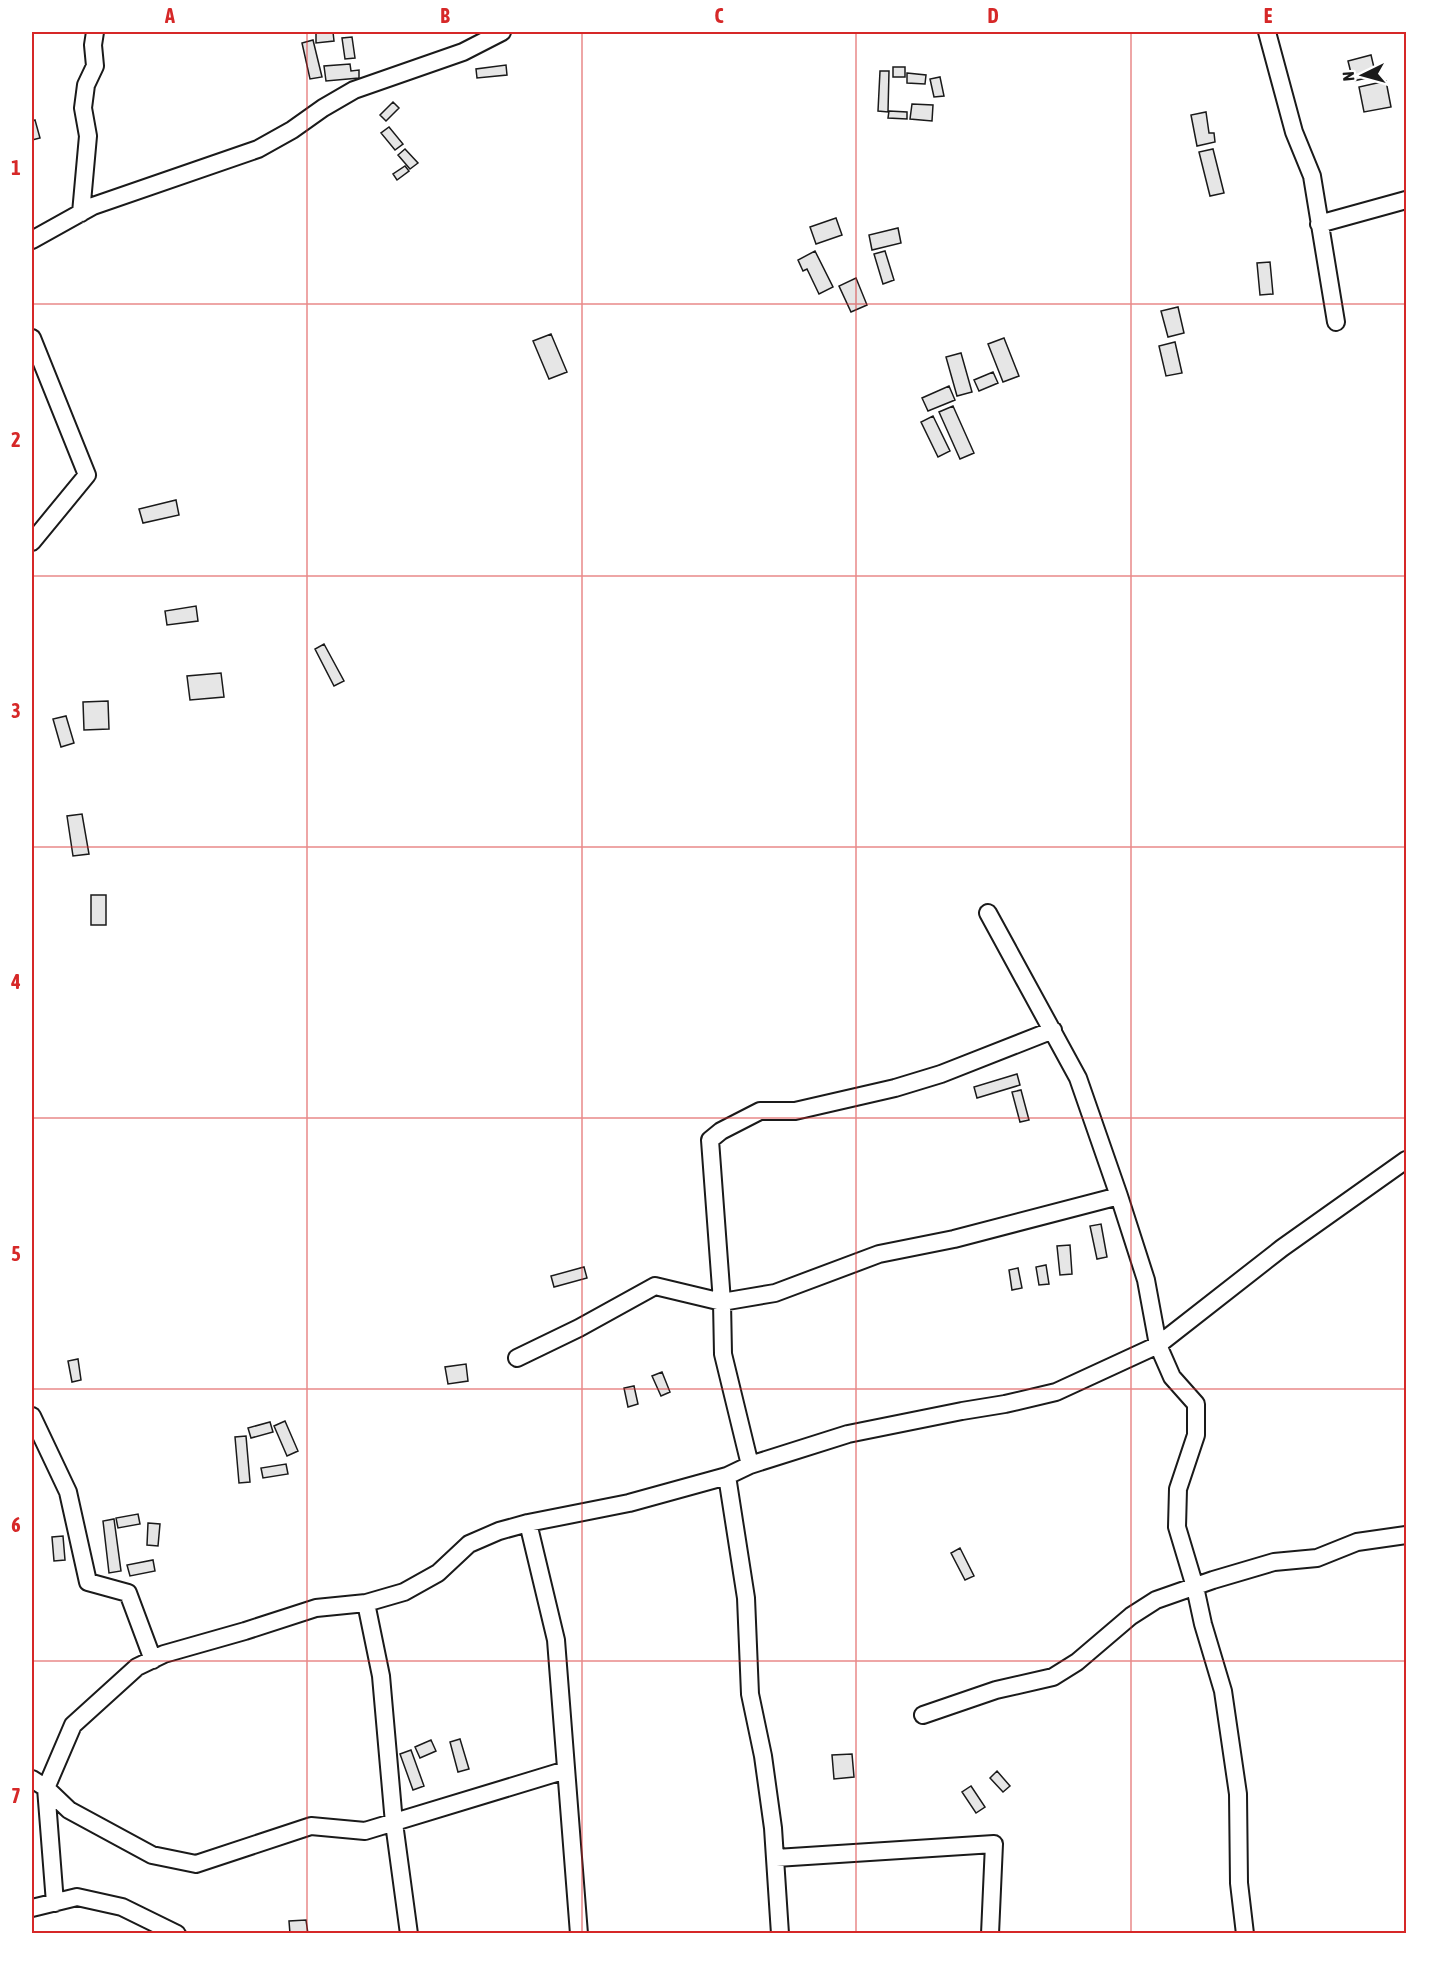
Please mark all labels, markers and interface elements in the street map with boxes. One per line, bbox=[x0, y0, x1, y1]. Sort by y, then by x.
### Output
text: A bbox=[164, 4, 175, 27]
text: B bbox=[440, 4, 450, 27]
text: C bbox=[715, 4, 724, 27]
text: D bbox=[987, 4, 999, 27]
text: E bbox=[1264, 4, 1273, 27]
north arrow bbox=[1333, 45, 1393, 105]
text: N bbox=[1339, 71, 1357, 82]
text: 1 bbox=[11, 156, 21, 179]
text: 2 bbox=[11, 428, 21, 451]
text: 3 bbox=[11, 699, 21, 722]
text: 4 bbox=[10, 970, 21, 993]
text: 5 bbox=[11, 1242, 21, 1265]
text: 6 bbox=[11, 1513, 21, 1536]
text: 7 bbox=[11, 1784, 21, 1807]

